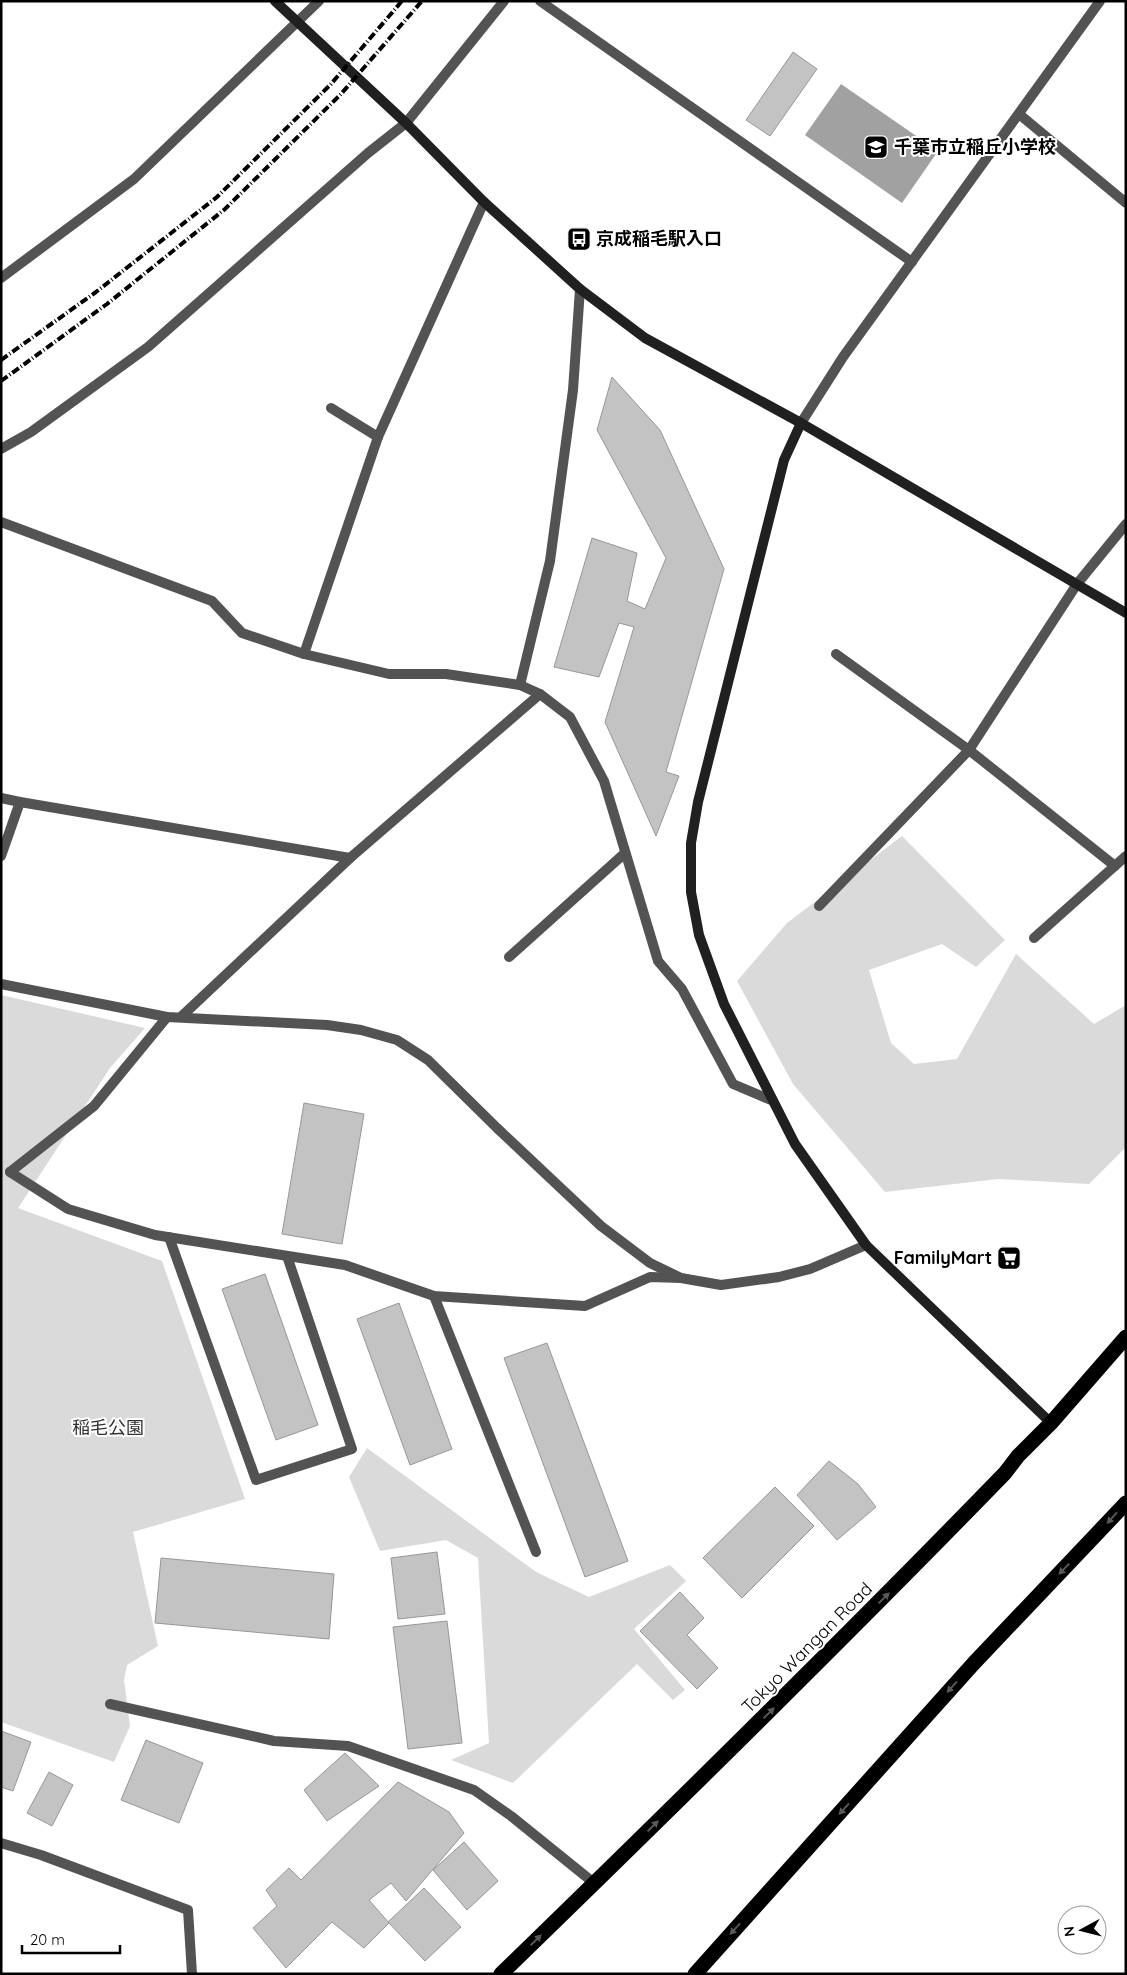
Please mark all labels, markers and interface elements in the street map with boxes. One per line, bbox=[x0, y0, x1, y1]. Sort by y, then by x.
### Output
school or university icon: 千葉市立稲丘小学校 bbox=[863, 134, 889, 160]
place label: 千葉市立稲丘小学校 bbox=[894, 135, 1056, 158]
bus stop icon: 京成稲毛駅入口 bbox=[566, 226, 592, 252]
place label: 京成稲毛駅入口 bbox=[596, 227, 722, 250]
supermarket icon: FamilyMart bbox=[996, 1245, 1022, 1271]
place label: FamilyMart bbox=[894, 1246, 992, 1269]
park label: 稲毛公園 bbox=[72, 1416, 144, 1439]
one-way arrow bbox=[1106, 1512, 1118, 1524]
one-way arrow bbox=[1058, 1563, 1070, 1575]
street label: Tokyo Wangan Road bbox=[736, 1577, 877, 1718]
one-way arrow bbox=[877, 1592, 889, 1604]
one-way arrow bbox=[947, 1681, 958, 1694]
one-way arrow bbox=[762, 1707, 774, 1719]
one-way arrow bbox=[838, 1802, 850, 1814]
one-way arrow bbox=[646, 1820, 658, 1832]
north arrow bbox=[1057, 1905, 1107, 1955]
scale bar bbox=[22, 1922, 120, 1954]
one-way arrow bbox=[729, 1923, 741, 1935]
text: N bbox=[1060, 1925, 1079, 1938]
text: 20 m bbox=[30, 1930, 65, 1949]
one-way arrow bbox=[530, 1934, 542, 1946]

